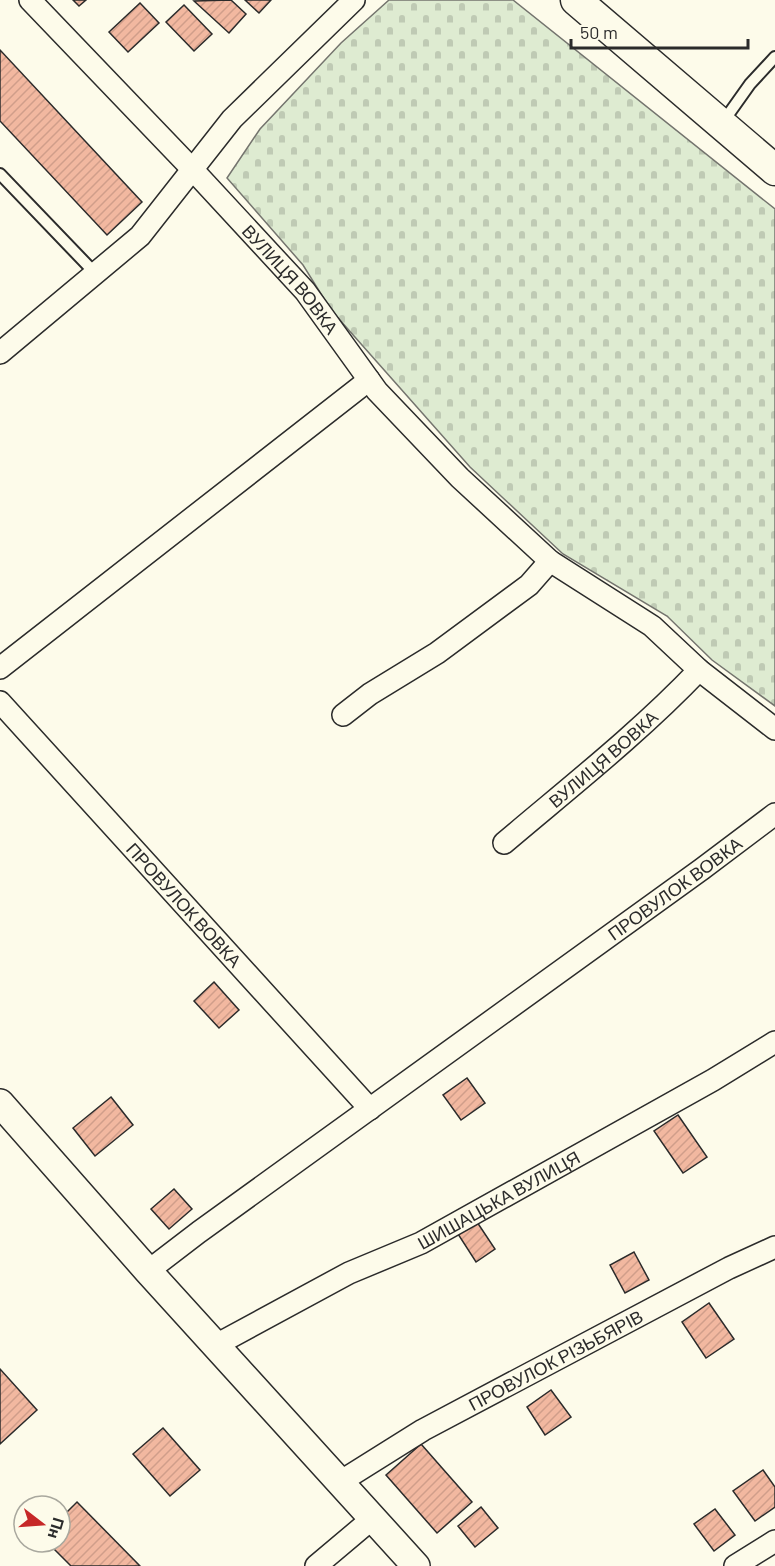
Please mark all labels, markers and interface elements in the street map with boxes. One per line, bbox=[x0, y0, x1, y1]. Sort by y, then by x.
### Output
scale bar bbox=[571, 12, 748, 50]
text: 50 m bbox=[580, 21, 618, 43]
street label: ВУЛИЦЯ ВОВКА bbox=[238, 220, 343, 338]
street label: ВУЛИЦЯ ВОВКА bbox=[544, 706, 662, 812]
street label: ПРОВУЛОК ВОВКА bbox=[603, 832, 746, 945]
street label: ПРОВУЛОК ВОВКА bbox=[122, 838, 247, 972]
street label: ШИШАЦЬКА ВУЛИЦЯ bbox=[413, 1146, 584, 1254]
street label: ПРОВУЛОК РІЗЬБЯРІВ bbox=[465, 1305, 647, 1415]
north arrow bbox=[12, 1494, 72, 1554]
text: Пн bbox=[45, 1516, 69, 1541]

